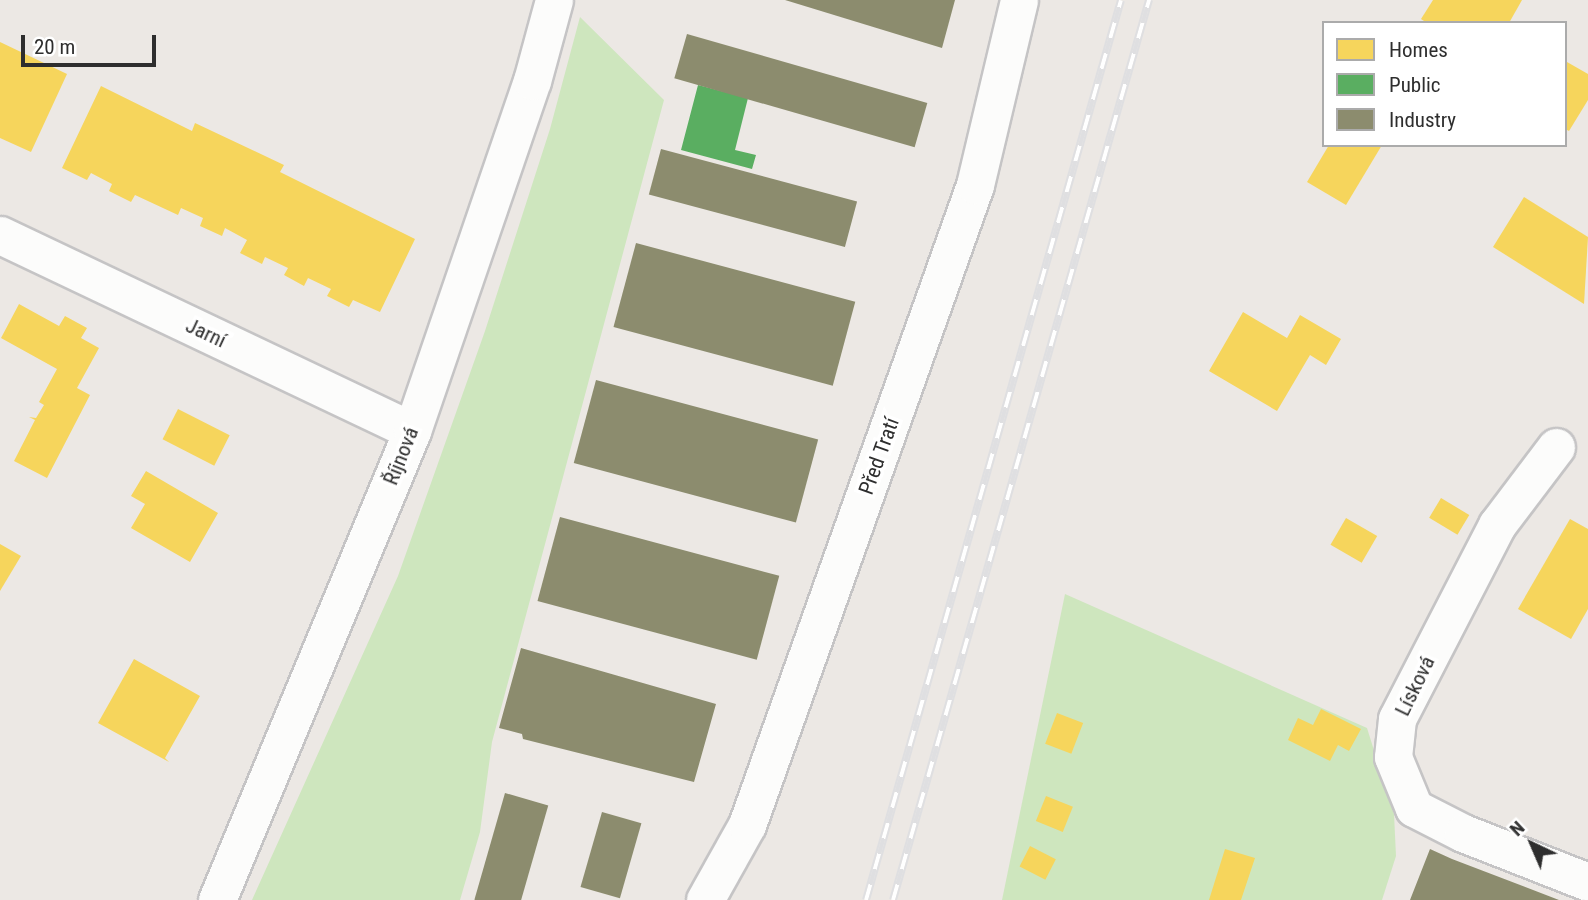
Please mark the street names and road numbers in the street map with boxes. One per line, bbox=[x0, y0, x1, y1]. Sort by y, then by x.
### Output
street label: Jarní bbox=[182, 313, 230, 353]
street label: Před Tratí bbox=[853, 414, 905, 498]
street label: Říjnová bbox=[378, 423, 424, 489]
street label: Lísková bbox=[1390, 652, 1440, 720]

